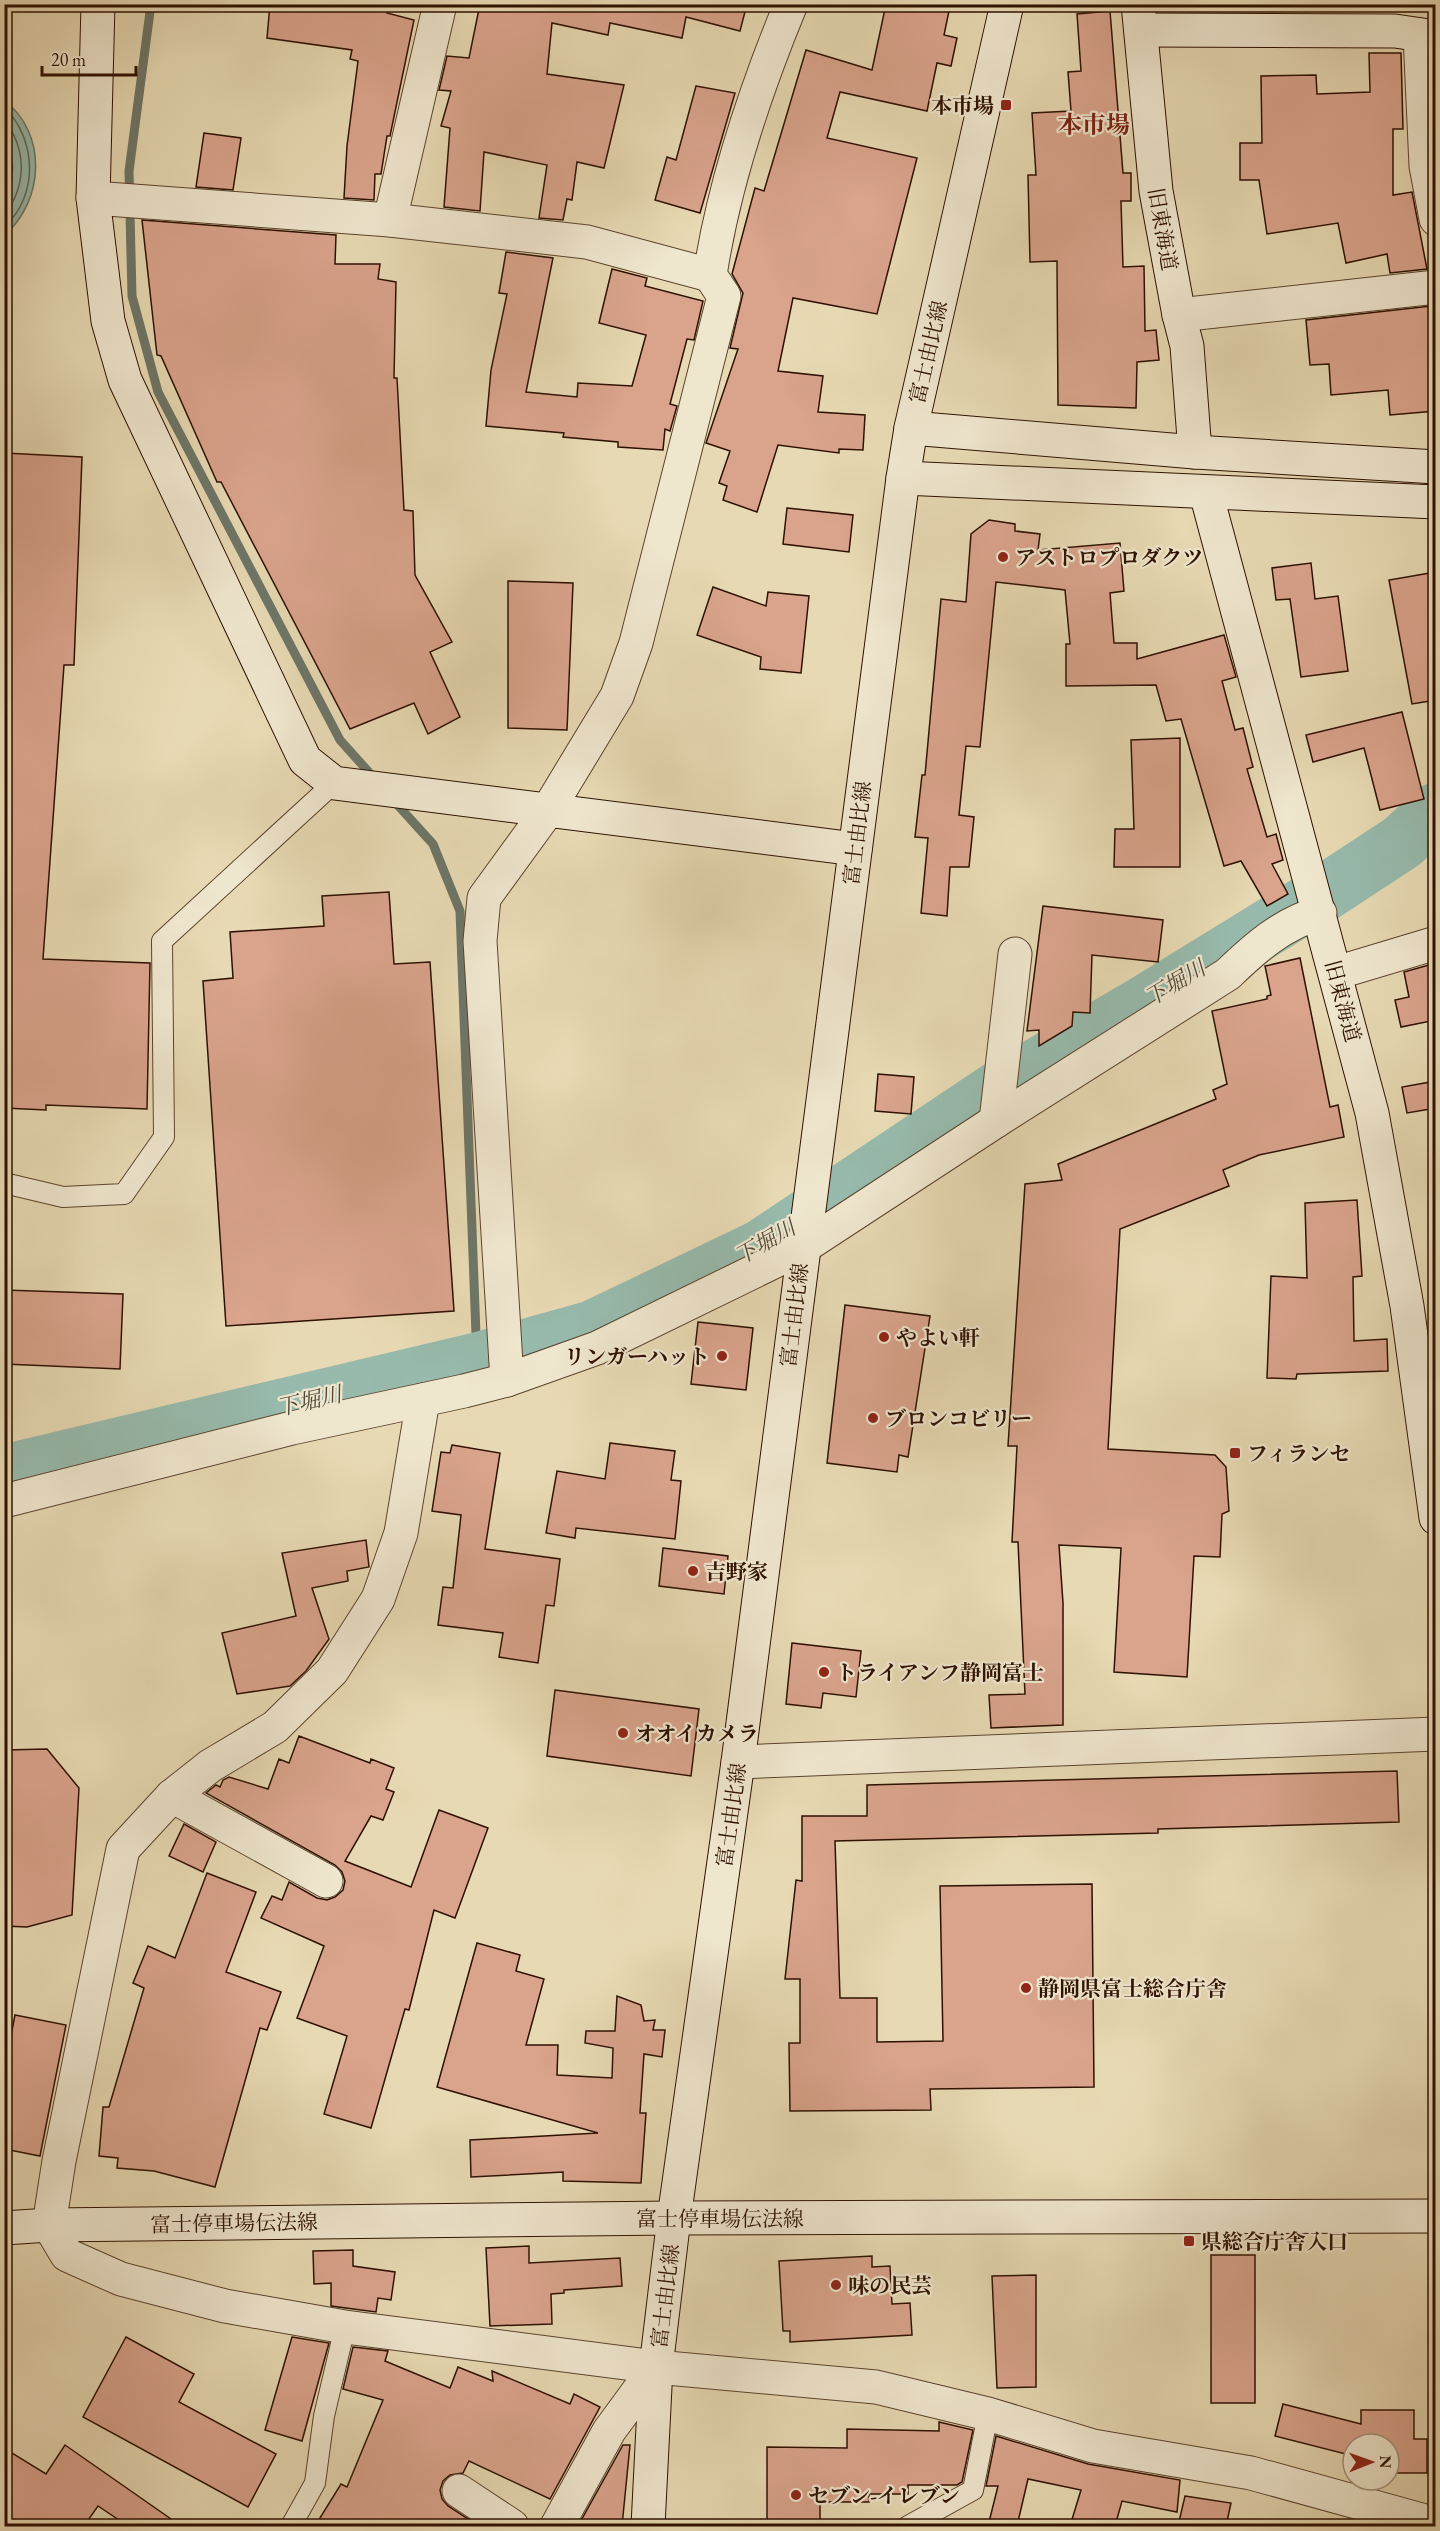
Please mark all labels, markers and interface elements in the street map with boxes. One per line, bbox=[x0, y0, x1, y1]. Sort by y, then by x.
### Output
scale bar bbox=[42, 39, 136, 77]
text: 20 m bbox=[51, 48, 86, 71]
place label: 本市場 bbox=[931, 92, 994, 119]
marker: 本市場 bbox=[999, 98, 1013, 112]
district label: 本市場 bbox=[1058, 109, 1130, 140]
street label: 旧東海道 bbox=[1142, 185, 1184, 273]
street label: 富士由比線 bbox=[903, 298, 953, 406]
place label: アストロプロダクツ bbox=[1015, 544, 1203, 571]
marker: アストロプロダクツ bbox=[996, 550, 1010, 564]
street label: 富士由比線 bbox=[837, 779, 877, 887]
water label: 下堀川 bbox=[1139, 953, 1212, 1012]
street label: 旧東海道 bbox=[1319, 957, 1367, 1045]
water label: 下堀川 bbox=[729, 1212, 803, 1271]
street label: 富士由比線 bbox=[774, 1261, 814, 1369]
place label: やよい軒 bbox=[896, 1324, 980, 1351]
marker: やよい軒 bbox=[877, 1330, 891, 1344]
place label: リンガーハット bbox=[564, 1343, 710, 1370]
marker: リンガーハット bbox=[715, 1349, 729, 1363]
water label: 下堀川 bbox=[274, 1379, 346, 1423]
place label: ブロンコビリー bbox=[885, 1405, 1032, 1432]
marker: ブロンコビリー bbox=[866, 1411, 880, 1425]
place label: フィランセ bbox=[1247, 1440, 1350, 1467]
marker: フィランセ bbox=[1228, 1446, 1242, 1460]
place label: 吉野家 bbox=[705, 1558, 768, 1585]
marker: 吉野家 bbox=[686, 1564, 700, 1578]
place label: トライアンフ静岡富士 bbox=[836, 1659, 1044, 1686]
marker: トライアンフ静岡富士 bbox=[817, 1665, 831, 1679]
place label: オオイカメラ bbox=[635, 1720, 759, 1747]
marker: オオイカメラ bbox=[616, 1726, 630, 1740]
street label: 富士由比線 bbox=[710, 1761, 752, 1869]
place label: 静岡県富士総合庁舎 bbox=[1038, 1975, 1227, 2002]
marker: 静岡県富士総合庁舎 bbox=[1019, 1981, 1033, 1995]
street label: 富士停車場伝法線 bbox=[636, 2205, 804, 2232]
street label: 富士停車場伝法線 bbox=[150, 2208, 318, 2238]
place label: 県総合庁舎入口 bbox=[1201, 2228, 1348, 2255]
marker: 県総合庁舎入口 bbox=[1182, 2234, 1196, 2248]
street label: 富士由比線 bbox=[645, 2242, 685, 2350]
place label: 味の民芸 bbox=[848, 2272, 932, 2299]
marker: 味の民芸 bbox=[829, 2278, 843, 2292]
north arrow bbox=[1341, 2432, 1401, 2492]
text: N bbox=[1375, 2455, 1396, 2468]
place label: セブン-イレブン bbox=[808, 2482, 960, 2509]
marker: セブン-イレブン bbox=[789, 2488, 803, 2502]

